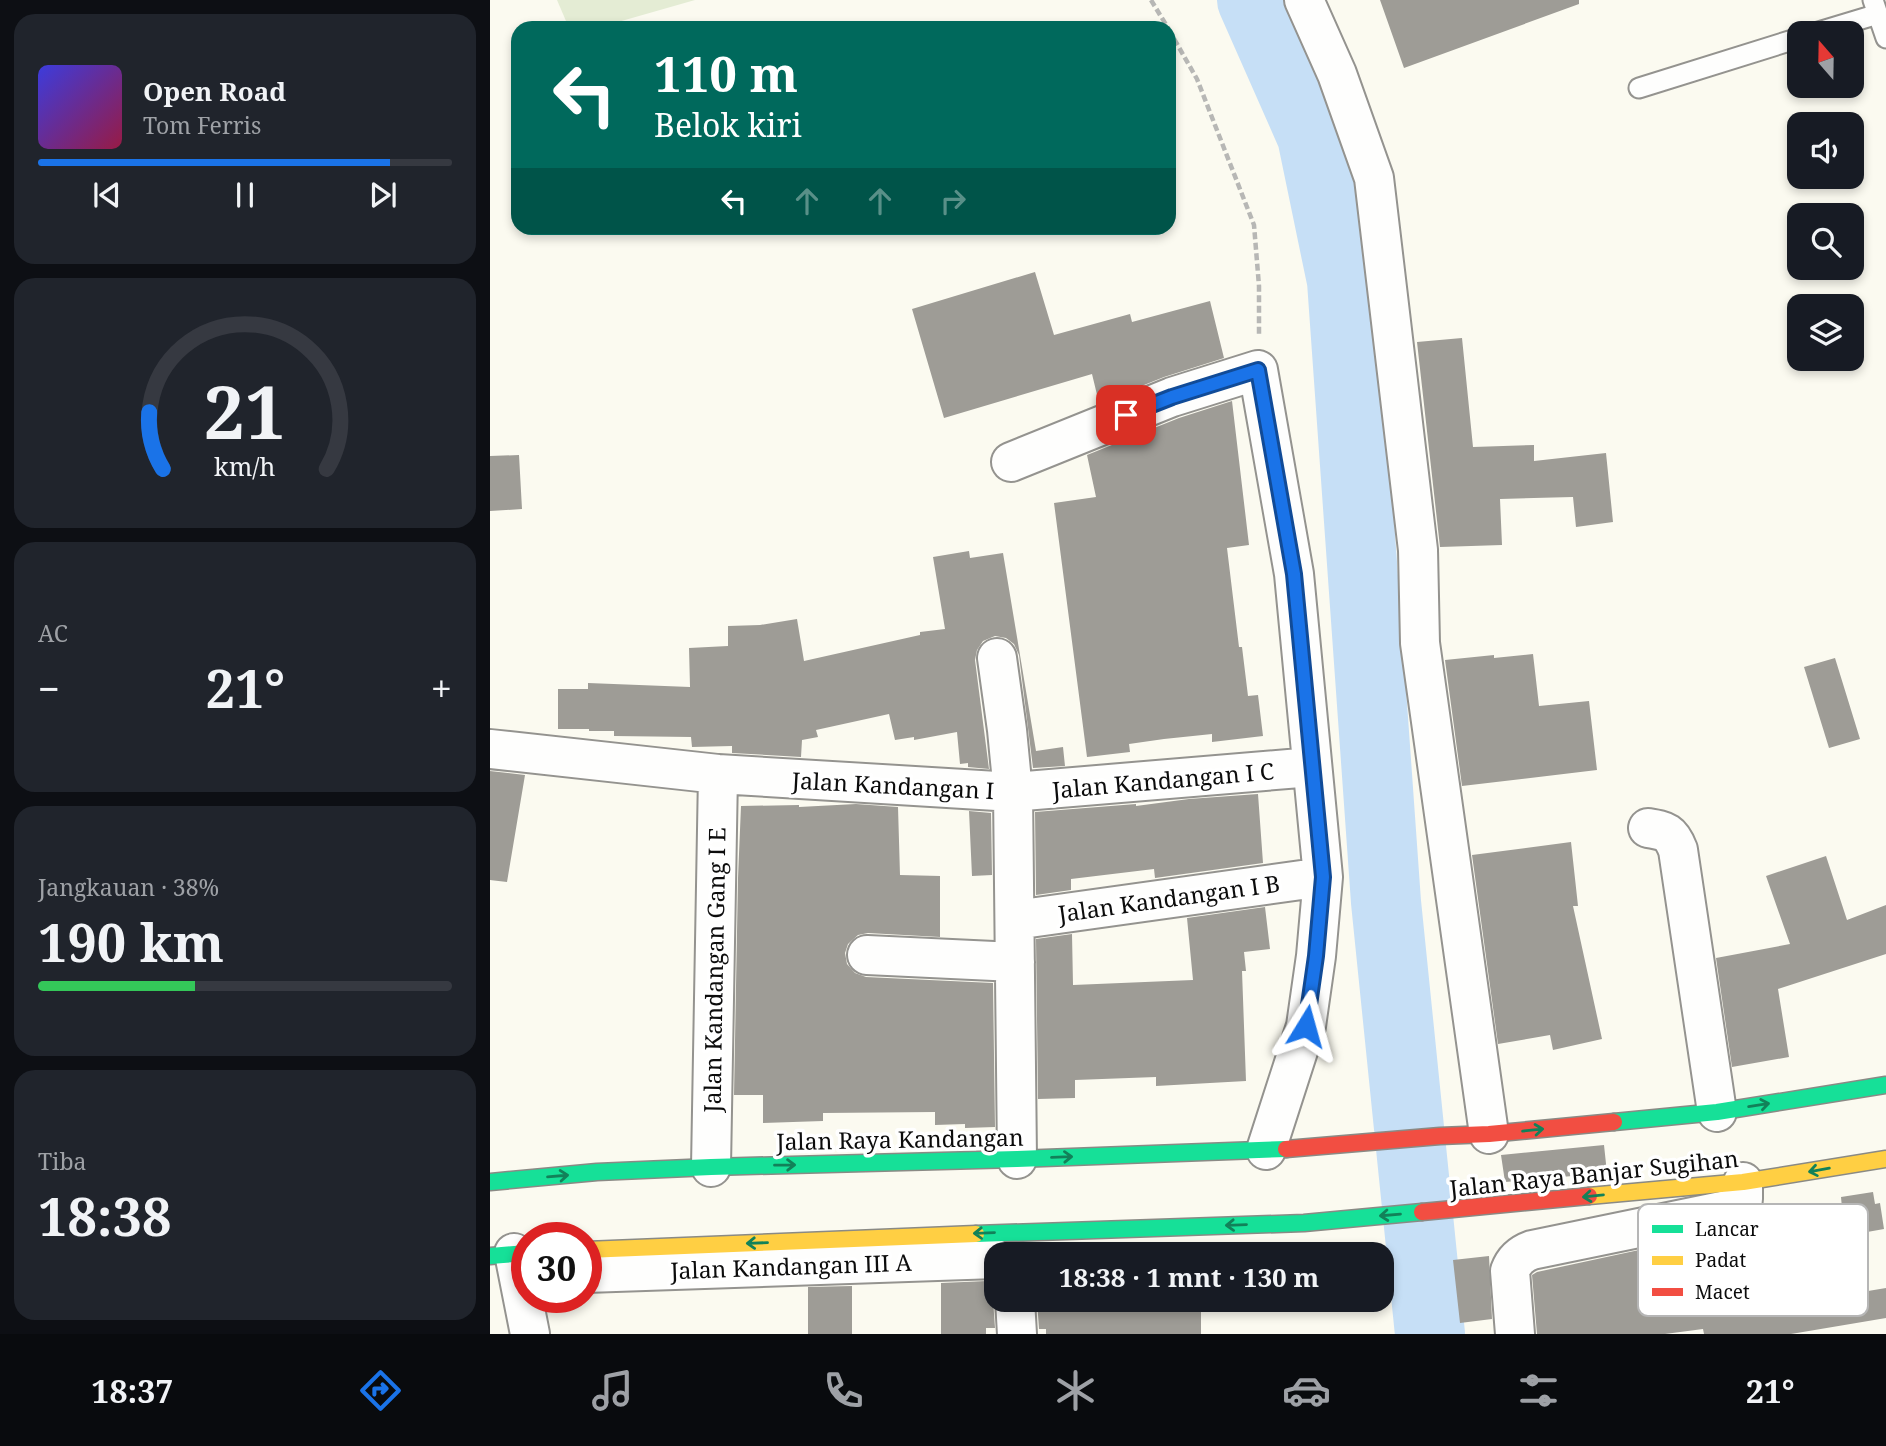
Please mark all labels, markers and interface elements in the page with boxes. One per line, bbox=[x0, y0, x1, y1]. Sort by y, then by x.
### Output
north arrow bbox=[1787, 21, 1864, 98]
map controls bbox=[1787, 21, 1864, 371]
text: 110 m bbox=[654, 40, 798, 106]
icon: left bbox=[539, 49, 630, 140]
text: Open Road bbox=[143, 73, 286, 109]
text: Belok kiri bbox=[654, 103, 802, 146]
text: Tom Ferris bbox=[143, 109, 261, 141]
button: sound bbox=[1787, 112, 1864, 189]
icon: previous bbox=[88, 176, 126, 214]
icon: pause bbox=[226, 176, 264, 214]
icon: next bbox=[364, 176, 402, 214]
icon: left bbox=[715, 182, 753, 220]
icon: ahead bbox=[788, 182, 826, 220]
icon: ahead bbox=[861, 182, 899, 220]
icon: right bbox=[934, 182, 972, 220]
button: search bbox=[1787, 203, 1864, 280]
button: layers bbox=[1787, 294, 1864, 371]
text: 21 bbox=[204, 361, 286, 460]
pin bbox=[1096, 385, 1156, 445]
icon: arrive bbox=[1107, 396, 1145, 434]
text: km/h bbox=[214, 449, 276, 483]
text: AC bbox=[38, 617, 68, 649]
text: 21° bbox=[206, 652, 285, 723]
text: − bbox=[38, 662, 60, 714]
text: + bbox=[431, 662, 452, 714]
street label: Jalan Kandangan I C bbox=[1050, 754, 1275, 806]
street label: Jalan Kandangan I bbox=[790, 764, 995, 806]
street label: Jalan Kandangan Gang I E bbox=[695, 827, 732, 1114]
street label: Jalan Kandangan I B bbox=[1055, 867, 1282, 930]
text: Jangkauan · 38% bbox=[38, 871, 219, 903]
text: 190 km bbox=[38, 906, 224, 977]
position arrow bbox=[1269, 989, 1343, 1063]
one-way arrow bbox=[1747, 1098, 1770, 1111]
street label: Jalan Raya Kandangan bbox=[775, 1121, 1024, 1157]
one-way arrow bbox=[1521, 1123, 1544, 1136]
street label: Jalan Raya Banjar Sugihan bbox=[1447, 1142, 1740, 1204]
text: Tiba bbox=[38, 1145, 87, 1177]
one-way arrow bbox=[1050, 1151, 1073, 1164]
one-way arrow bbox=[773, 1158, 796, 1171]
one-way arrow bbox=[1808, 1164, 1831, 1177]
one-way arrow bbox=[546, 1169, 569, 1182]
text: 18:38 bbox=[38, 1180, 171, 1251]
one-way arrow bbox=[1582, 1190, 1605, 1203]
legend bbox=[1638, 1204, 1868, 1316]
one-way arrow bbox=[1379, 1209, 1402, 1222]
text: Lancar bbox=[1695, 1216, 1759, 1242]
one-way arrow bbox=[1225, 1219, 1248, 1232]
speed limit sign: 30 bbox=[511, 1222, 602, 1313]
one-way arrow bbox=[973, 1227, 996, 1240]
one-way arrow bbox=[746, 1236, 769, 1249]
street label: Jalan Kandangan III A bbox=[669, 1246, 913, 1286]
text: Padat bbox=[1695, 1247, 1747, 1273]
text: 18:38 · 1 mnt · 130 m bbox=[1059, 1259, 1319, 1295]
text: Macet bbox=[1695, 1279, 1750, 1305]
icon: directions bbox=[356, 1366, 405, 1415]
icon: music bbox=[588, 1366, 637, 1415]
icon: phone bbox=[819, 1366, 868, 1415]
icon: climate bbox=[1051, 1366, 1100, 1415]
icon: car bbox=[1282, 1366, 1331, 1415]
icon: filters bbox=[1514, 1366, 1563, 1415]
text: 18:37 bbox=[91, 1369, 173, 1412]
text: 21° bbox=[1746, 1369, 1795, 1412]

